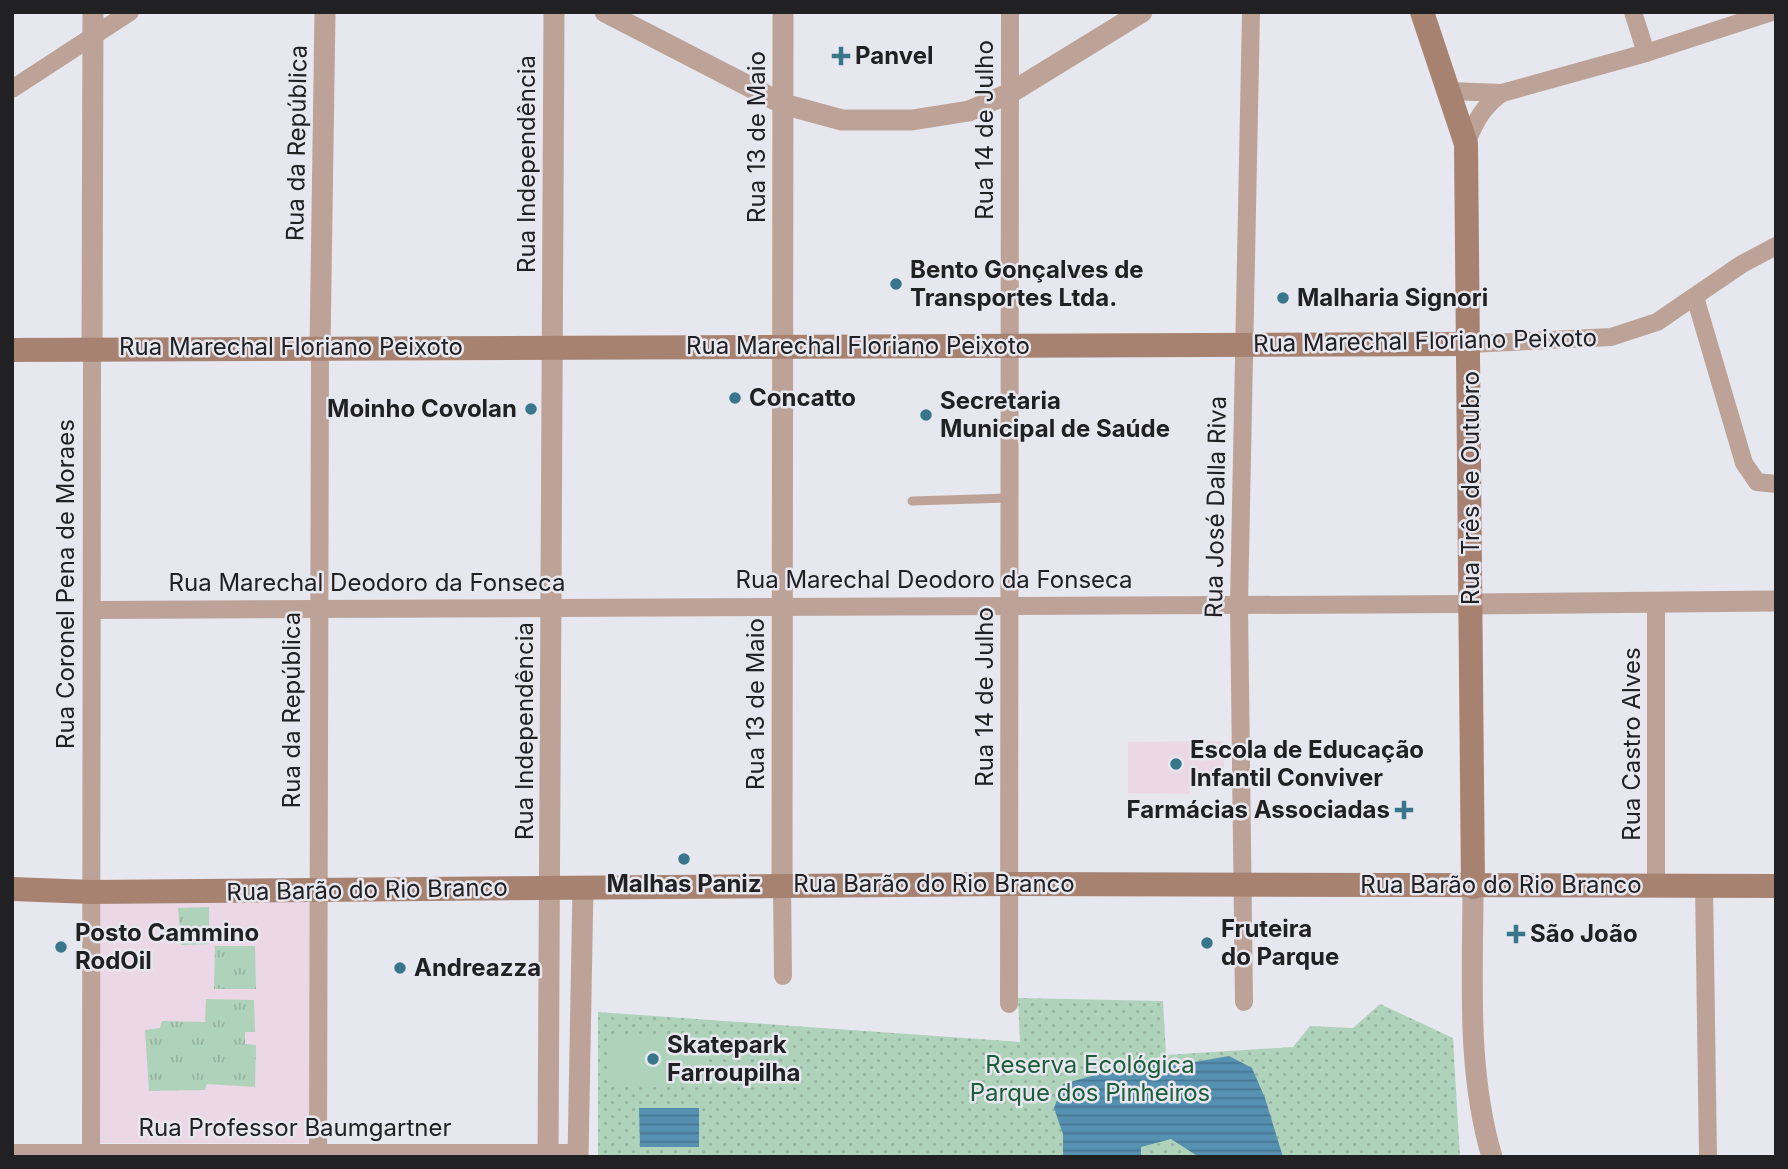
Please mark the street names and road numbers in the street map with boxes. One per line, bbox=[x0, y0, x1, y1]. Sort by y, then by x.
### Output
street label: Rua 14 de Julho bbox=[970, 40, 999, 220]
street label: Rua da República bbox=[280, 45, 313, 241]
street label: Rua 13 de Maio bbox=[742, 51, 771, 223]
street label: Rua Independência bbox=[512, 55, 541, 273]
street label: Rua Marechal Floriano Peixoto bbox=[1253, 323, 1597, 358]
street label: Rua Marechal Floriano Peixoto bbox=[686, 331, 1030, 360]
street label: Rua Marechal Floriano Peixoto bbox=[119, 332, 463, 361]
street label: Rua Três de Outubro bbox=[1456, 371, 1485, 605]
street label: Rua José Dalla Riva bbox=[1199, 396, 1232, 618]
street label: Rua Coronel Pena de Moraes bbox=[51, 419, 80, 749]
street label: Rua Marechal Deodoro da Fonseca bbox=[736, 565, 1132, 594]
street label: Rua Marechal Deodoro da Fonseca bbox=[169, 568, 565, 597]
street label: Rua 14 de Julho bbox=[970, 607, 999, 787]
street label: Rua da República bbox=[277, 612, 306, 808]
street label: Rua 13 de Maio bbox=[741, 618, 770, 790]
street label: Rua Independência bbox=[510, 622, 539, 840]
street label: Rua Castro Alves bbox=[1617, 647, 1646, 841]
street label: Rua Barão do Rio Branco bbox=[793, 869, 1075, 898]
street label: Rua Barão do Rio Branco bbox=[1360, 870, 1642, 899]
street label: Rua Barão do Rio Branco bbox=[226, 873, 508, 906]
street label: Rua Professor Baumgartner bbox=[139, 1113, 451, 1142]

